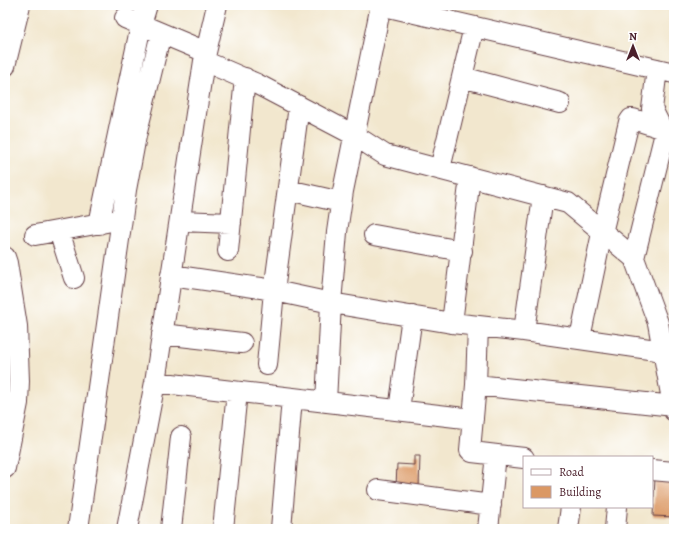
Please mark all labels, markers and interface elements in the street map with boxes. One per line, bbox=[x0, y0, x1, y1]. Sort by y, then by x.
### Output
north arrow bbox=[613, 26, 653, 66]
text: N bbox=[629, 29, 637, 44]
legend bbox=[523, 456, 653, 508]
text: Road bbox=[559, 464, 585, 480]
text: Building bbox=[559, 484, 601, 500]

